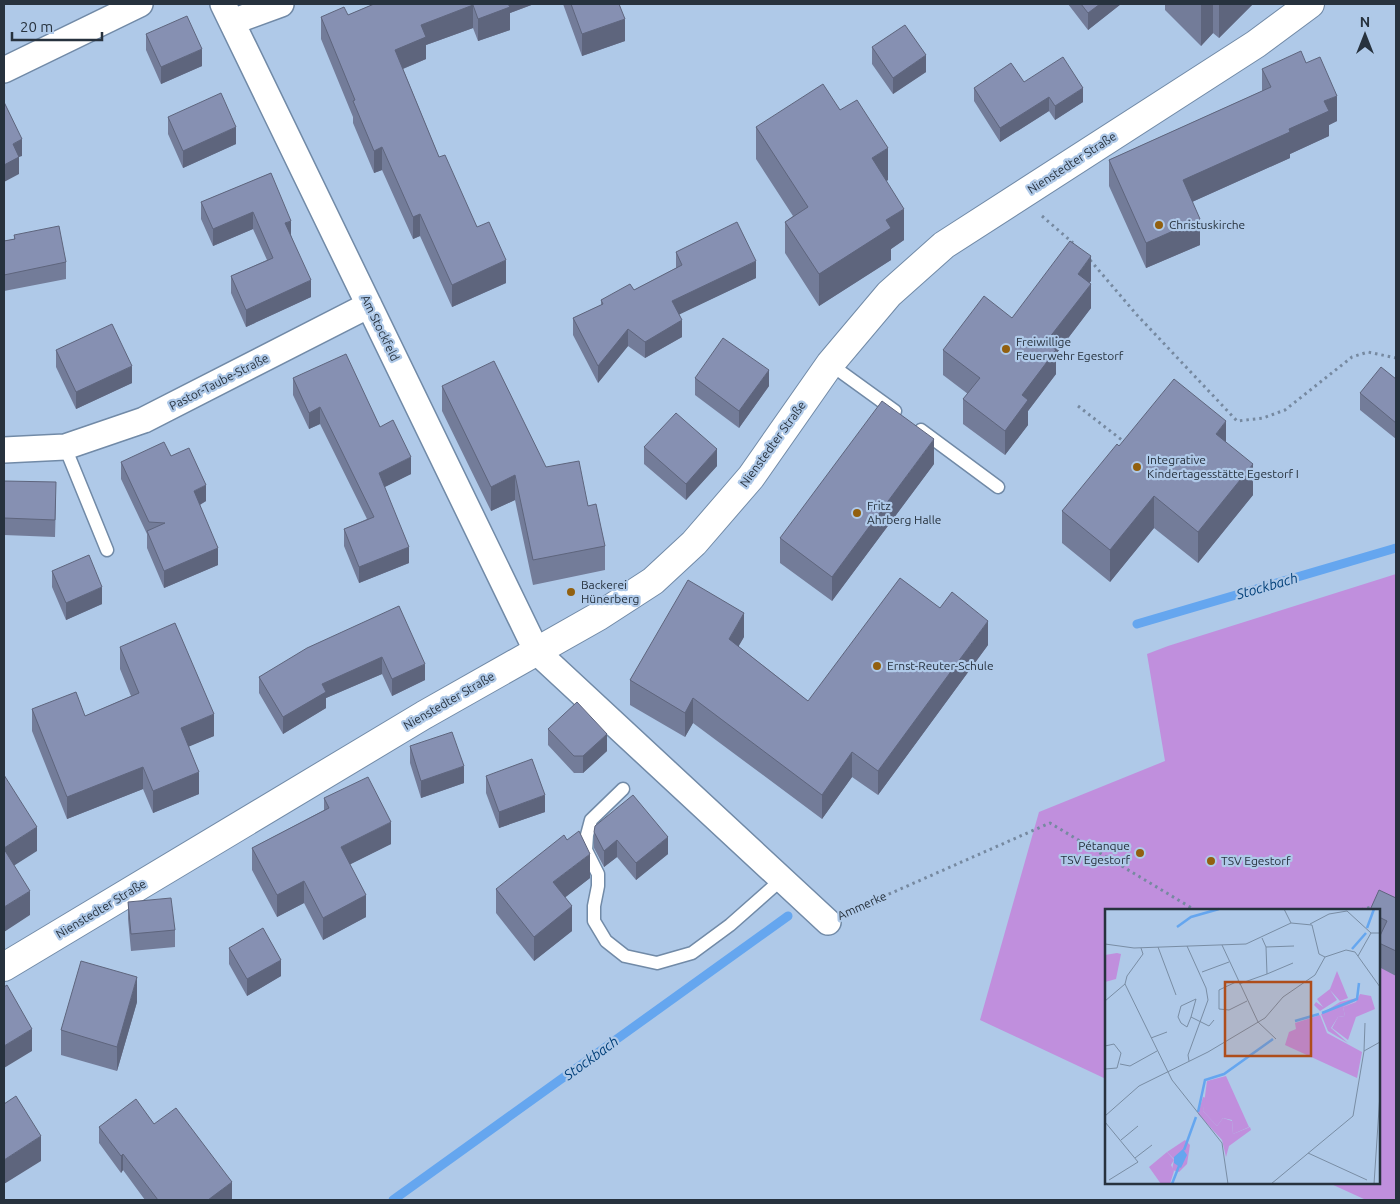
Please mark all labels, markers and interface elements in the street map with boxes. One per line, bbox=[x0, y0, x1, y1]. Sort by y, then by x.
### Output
scale bar bbox=[12, 10, 102, 42]
north arrow bbox=[1340, 10, 1390, 60]
text: N bbox=[1360, 14, 1370, 30]
text: 20 m bbox=[20, 18, 53, 35]
street label: Nienstedter Straße bbox=[1025, 129, 1118, 196]
place label: Christuskirche bbox=[1169, 218, 1245, 231]
marker: Christuskirche bbox=[1153, 219, 1165, 231]
street label: Am Stockfeld bbox=[359, 293, 402, 363]
place label: Freiwillige Feuerwehr Egestorf bbox=[1016, 335, 1124, 362]
marker: Freiwillige Feuerwehr Egestorf bbox=[1000, 343, 1012, 355]
street label: Pastor-Taube-Straße bbox=[167, 351, 270, 412]
street label: Nienstedter Straße bbox=[737, 398, 808, 489]
place label: Integrative Kindertagesstätte Egestorf I bbox=[1147, 453, 1299, 480]
marker: Integrative Kindertagesstätte Egestorf I bbox=[1131, 461, 1143, 473]
place label: Fritz Ahrberg Halle bbox=[867, 499, 941, 526]
marker: Fritz Ahrberg Halle bbox=[851, 507, 863, 519]
water label: Stockbach bbox=[1233, 570, 1300, 603]
place label: Backerei Hünerberg bbox=[581, 578, 639, 605]
marker: Backerei Hünerberg bbox=[565, 586, 577, 598]
place label: Ernst-Reuter-Schule bbox=[887, 659, 994, 672]
marker: Ernst-Reuter-Schule bbox=[871, 660, 883, 672]
street label: Nienstedter Straße bbox=[401, 669, 496, 732]
place label: Pétanque TSV Egestorf bbox=[1061, 839, 1130, 866]
marker: Pétanque TSV Egestorf bbox=[1134, 847, 1146, 859]
place label: TSV Egestorf bbox=[1221, 854, 1291, 867]
marker: TSV Egestorf bbox=[1205, 855, 1217, 867]
street label: Nienstedter Straße bbox=[53, 877, 148, 941]
street label: Ammerke bbox=[835, 889, 888, 922]
inset map bbox=[1105, 909, 1380, 1184]
water label: Stockbach bbox=[560, 1033, 621, 1084]

